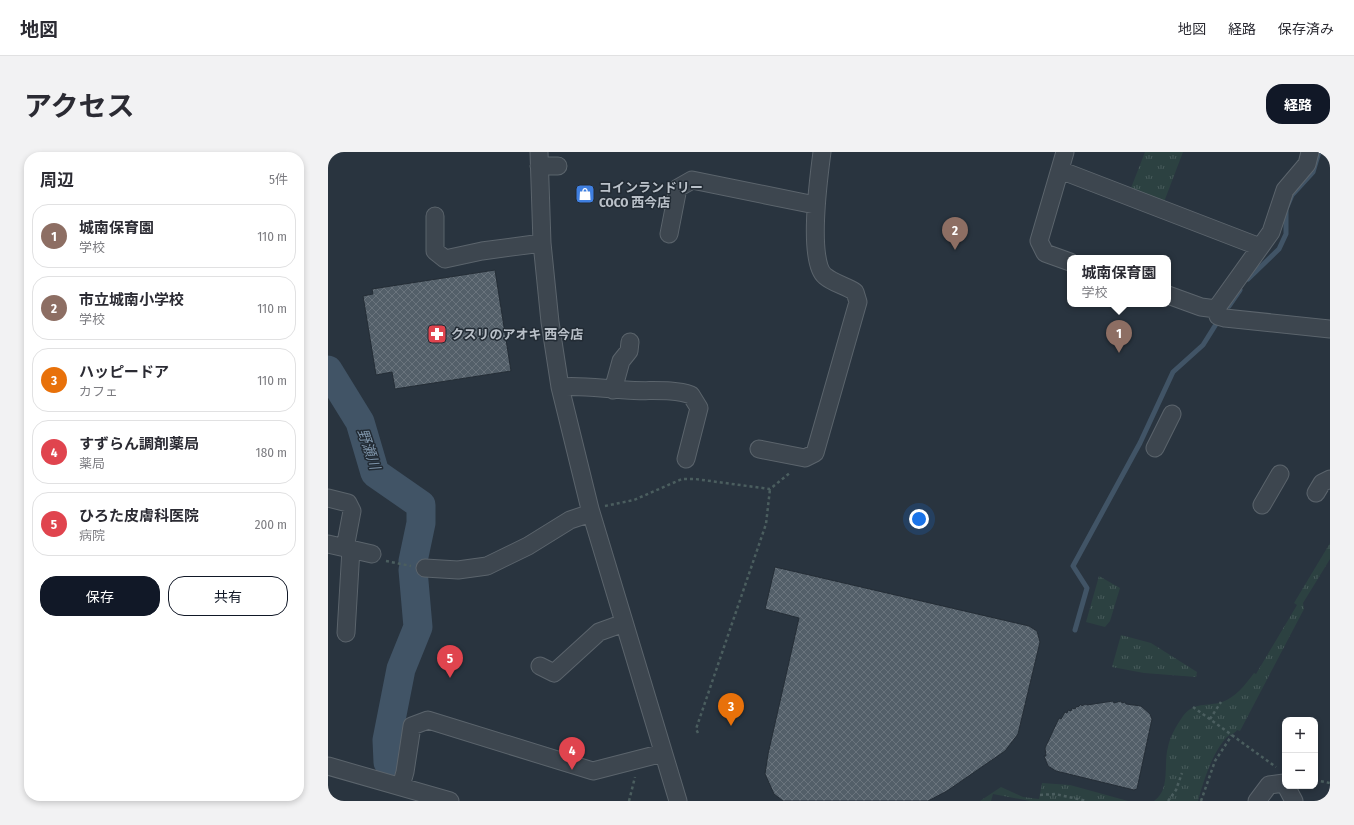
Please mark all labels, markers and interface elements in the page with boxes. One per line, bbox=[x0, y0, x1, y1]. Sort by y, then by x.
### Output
text: 地図 bbox=[20, 18, 58, 41]
text: 地図 bbox=[1178, 21, 1206, 38]
text: 経路 bbox=[1228, 21, 1256, 38]
text: 保存済み bbox=[1278, 21, 1334, 38]
button: 経路 bbox=[1266, 84, 1330, 124]
text: アクセス bbox=[24, 90, 135, 123]
text: 周辺 bbox=[40, 170, 74, 191]
text: 5件 bbox=[269, 172, 288, 187]
place label: コインランドリー COCO 西今店 bbox=[599, 180, 703, 210]
shop icon: コインランドリー COCO 西今店 bbox=[574, 183, 596, 205]
pin: 2 bbox=[942, 217, 968, 250]
text: 城南保育園 bbox=[79, 219, 154, 237]
text: 1 bbox=[51, 229, 57, 244]
text: 110 m bbox=[257, 229, 287, 244]
text: 学校 bbox=[79, 240, 105, 255]
popup bbox=[1067, 255, 1171, 307]
text: 城南保育園 bbox=[1081, 264, 1157, 282]
text: 学校 bbox=[1081, 285, 1108, 300]
text: 市立城南小学校 bbox=[79, 291, 184, 309]
text: 2 bbox=[51, 301, 57, 316]
text: 110 m bbox=[257, 301, 287, 316]
text: 学校 bbox=[79, 312, 105, 327]
pin: 1 bbox=[1106, 320, 1132, 353]
pharmacy icon: クスリのアオキ 西今店 bbox=[426, 323, 448, 345]
place label: クスリのアオキ 西今店 bbox=[451, 327, 583, 342]
text: ハッピードア bbox=[79, 363, 169, 381]
text: 3 bbox=[51, 373, 57, 388]
text: 110 m bbox=[257, 373, 287, 388]
text: カフェ bbox=[79, 384, 118, 399]
water label: 野瀬川 bbox=[354, 427, 384, 474]
text: すずらん調剤薬局 bbox=[79, 435, 199, 453]
text: 4 bbox=[51, 445, 57, 460]
text: 180 m bbox=[256, 445, 287, 460]
text: 薬局 bbox=[79, 456, 105, 471]
text: ひろた皮膚科医院 bbox=[79, 507, 199, 525]
your location bbox=[909, 509, 929, 529]
text: 5 bbox=[51, 517, 57, 532]
text: 200 m bbox=[255, 517, 287, 532]
text: 病院 bbox=[79, 528, 105, 543]
button: 保存 bbox=[40, 576, 160, 616]
button: 共有 bbox=[168, 576, 288, 616]
pin: 5 bbox=[437, 645, 463, 678]
pin: 3 bbox=[718, 693, 744, 726]
map controls bbox=[1282, 717, 1318, 789]
button: + bbox=[1282, 717, 1318, 753]
pin: 4 bbox=[559, 737, 585, 770]
button: − bbox=[1282, 753, 1318, 789]

